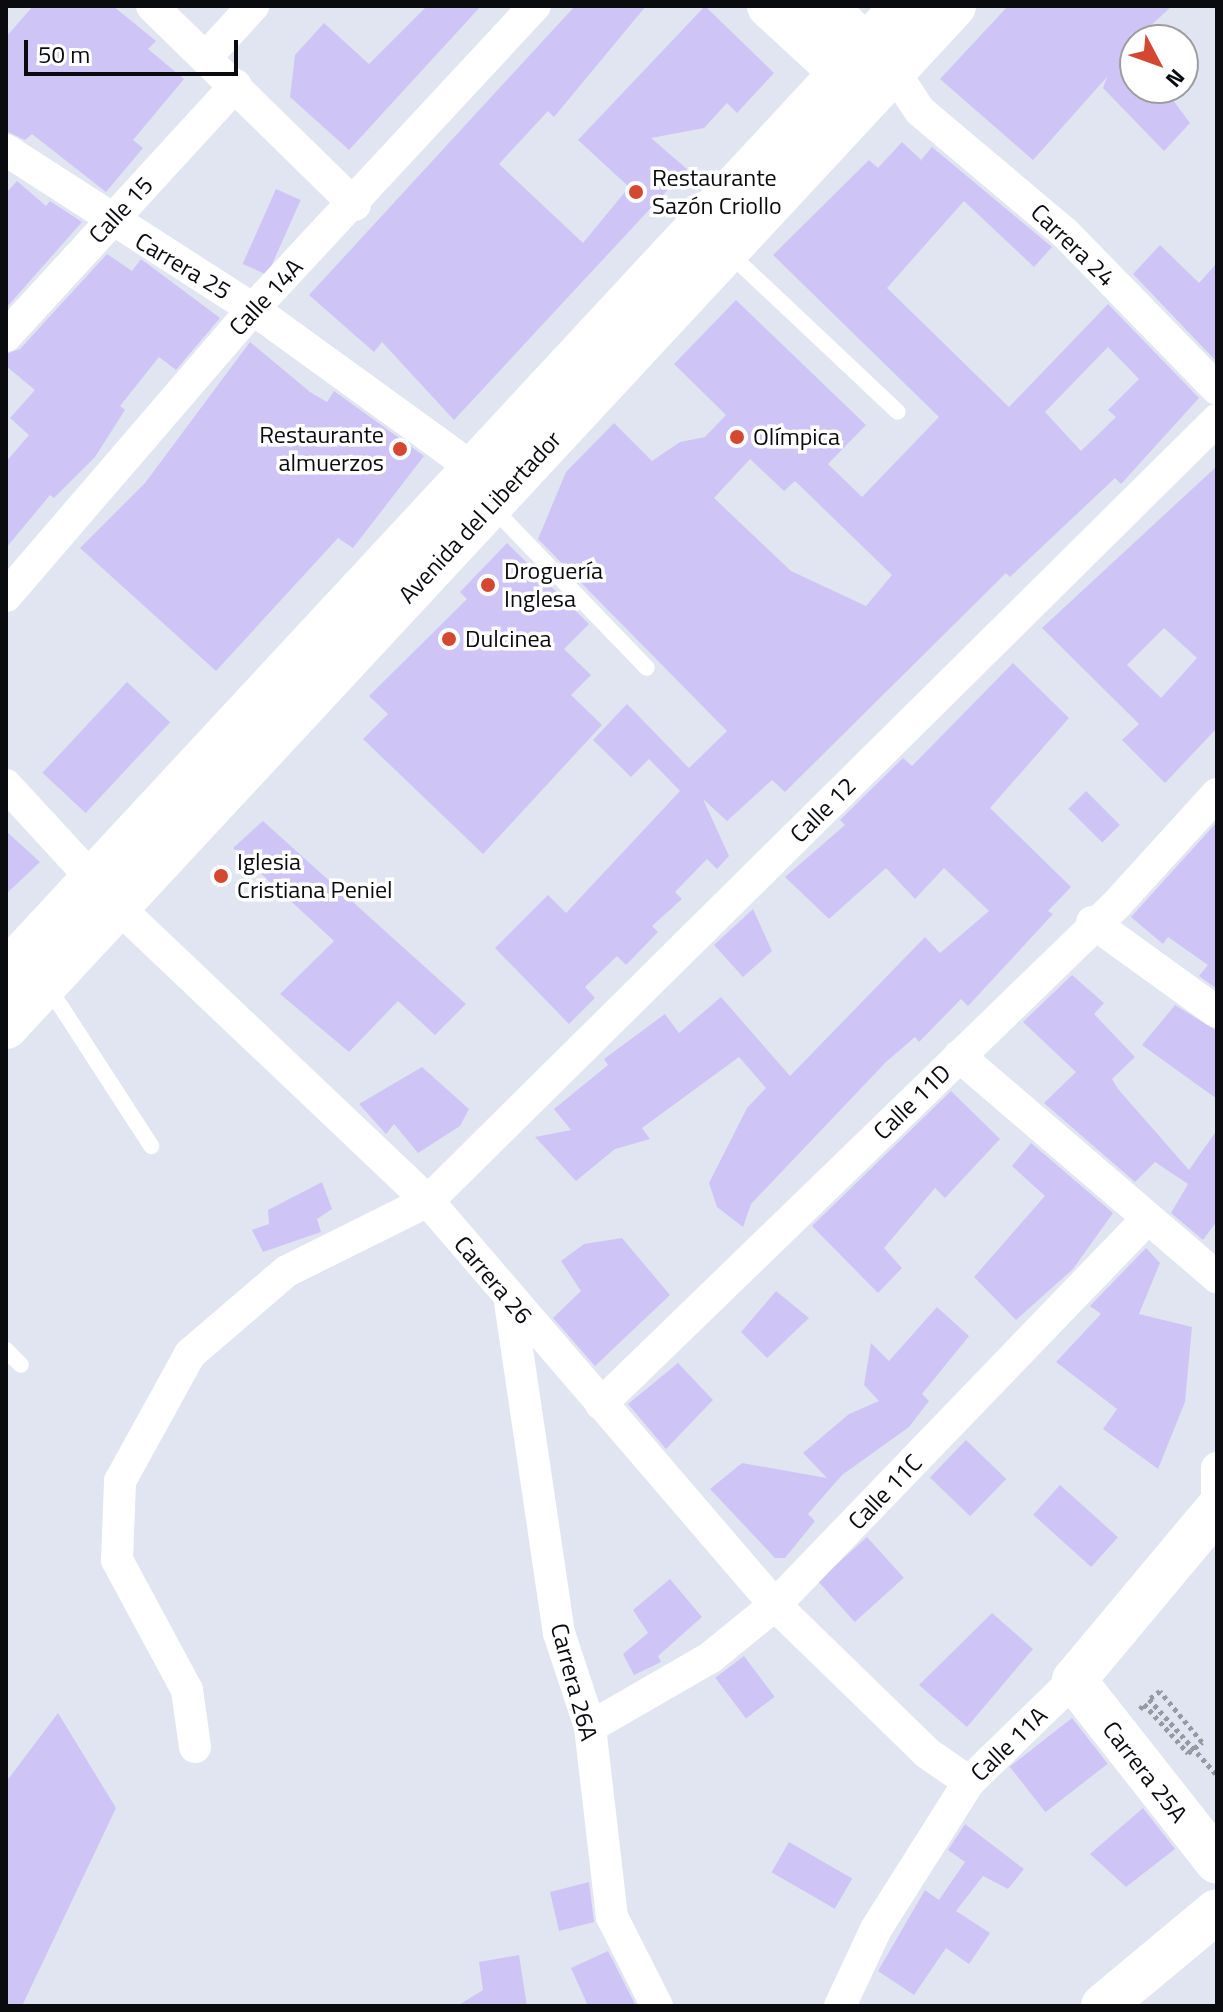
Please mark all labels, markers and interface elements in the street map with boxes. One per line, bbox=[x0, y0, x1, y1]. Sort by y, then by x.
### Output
scale bar bbox=[28, 24, 242, 74]
north arrow bbox=[1119, 24, 1199, 104]
text: 50 m bbox=[38, 36, 90, 72]
text: N bbox=[1158, 62, 1193, 95]
place label: Restaurante Sazón Criollo bbox=[652, 164, 782, 220]
street label: Calle 15 bbox=[83, 171, 159, 249]
marker: Restaurante Sazón Criollo bbox=[627, 183, 645, 201]
street label: Carrera 24 bbox=[1025, 198, 1121, 292]
street label: Carrera 25 bbox=[130, 226, 236, 306]
street label: Calle 14A bbox=[223, 253, 309, 341]
place label: Restaurante almuerzos bbox=[259, 421, 384, 477]
place label: Olímpica bbox=[753, 423, 840, 451]
street label: Avenida del Libertador bbox=[393, 425, 567, 609]
marker: Olímpica bbox=[728, 428, 746, 446]
marker: Restaurante almuerzos bbox=[391, 440, 409, 458]
place label: Droguería Inglesa bbox=[504, 557, 603, 613]
marker: Droguería Inglesa bbox=[479, 576, 497, 594]
place label: Dulcinea bbox=[465, 625, 552, 653]
marker: Dulcinea bbox=[440, 630, 458, 648]
street label: Calle 12 bbox=[784, 771, 862, 849]
place label: Iglesia Cristiana Peniel bbox=[237, 848, 393, 904]
marker: Iglesia Cristiana Peniel bbox=[212, 867, 230, 885]
street label: Calle 11D bbox=[867, 1058, 957, 1146]
street label: Carrera 26 bbox=[448, 1230, 538, 1330]
street label: Calle 11C bbox=[842, 1448, 928, 1536]
street label: Carrera 26A bbox=[545, 1620, 603, 1744]
street label: Calle 11A bbox=[965, 1701, 1053, 1787]
street label: Carrera 25A bbox=[1097, 1716, 1193, 1828]

